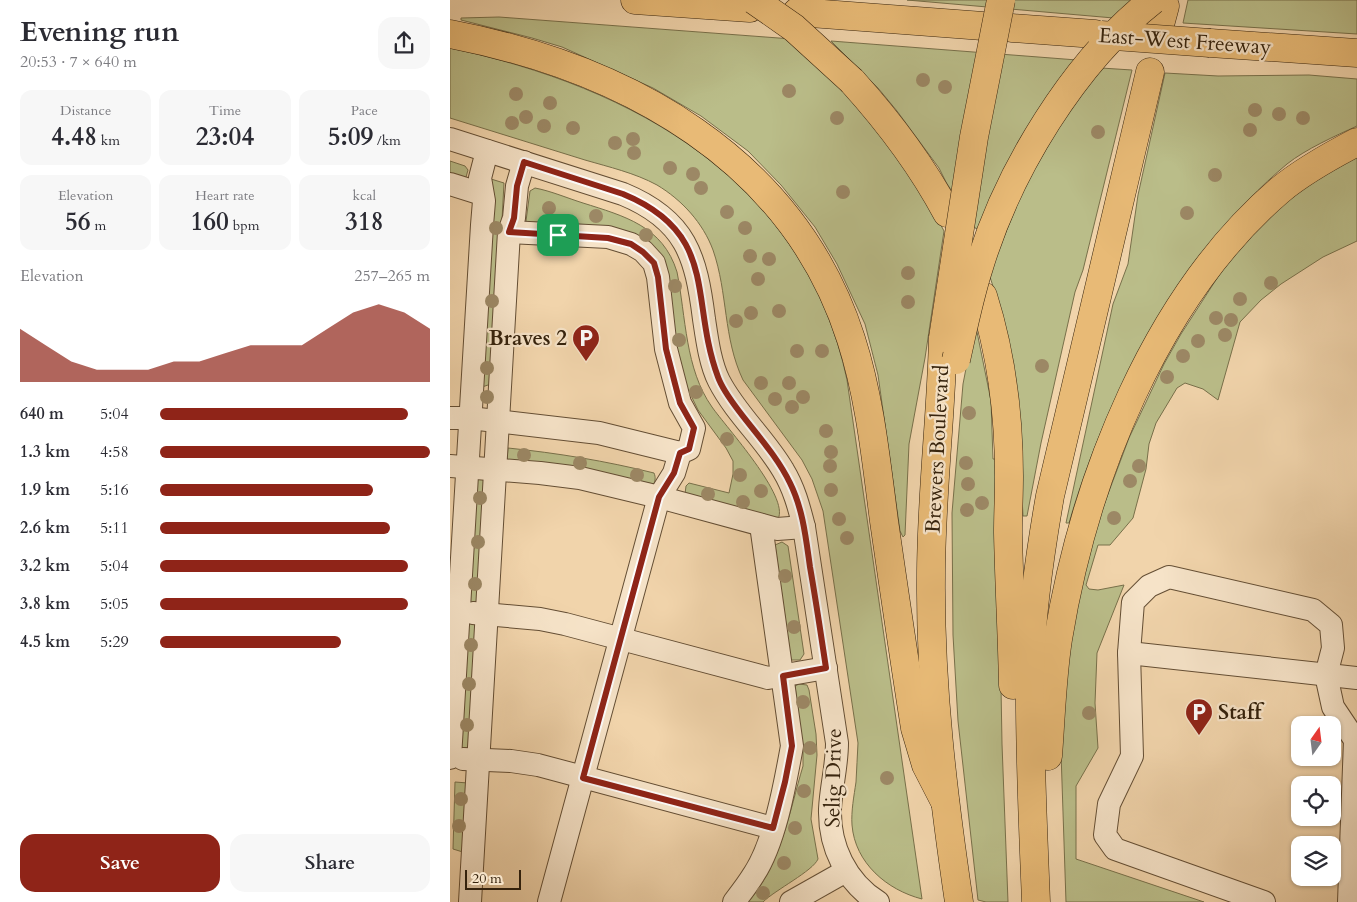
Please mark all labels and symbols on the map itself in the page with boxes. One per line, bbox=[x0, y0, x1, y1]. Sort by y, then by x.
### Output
street label: East-West Freeway bbox=[1098, 21, 1272, 62]
pin bbox=[537, 214, 579, 256]
parking icon: Braves 2 bbox=[571, 323, 601, 362]
place label: Braves 2 bbox=[488, 324, 567, 353]
street label: Brewers Boulevard bbox=[919, 364, 956, 534]
parking icon: Staff bbox=[1184, 697, 1214, 736]
place label: Staff bbox=[1218, 698, 1265, 727]
north arrow bbox=[1291, 716, 1341, 766]
street label: Selig Drive bbox=[818, 728, 849, 828]
scale bar bbox=[465, 867, 521, 890]

